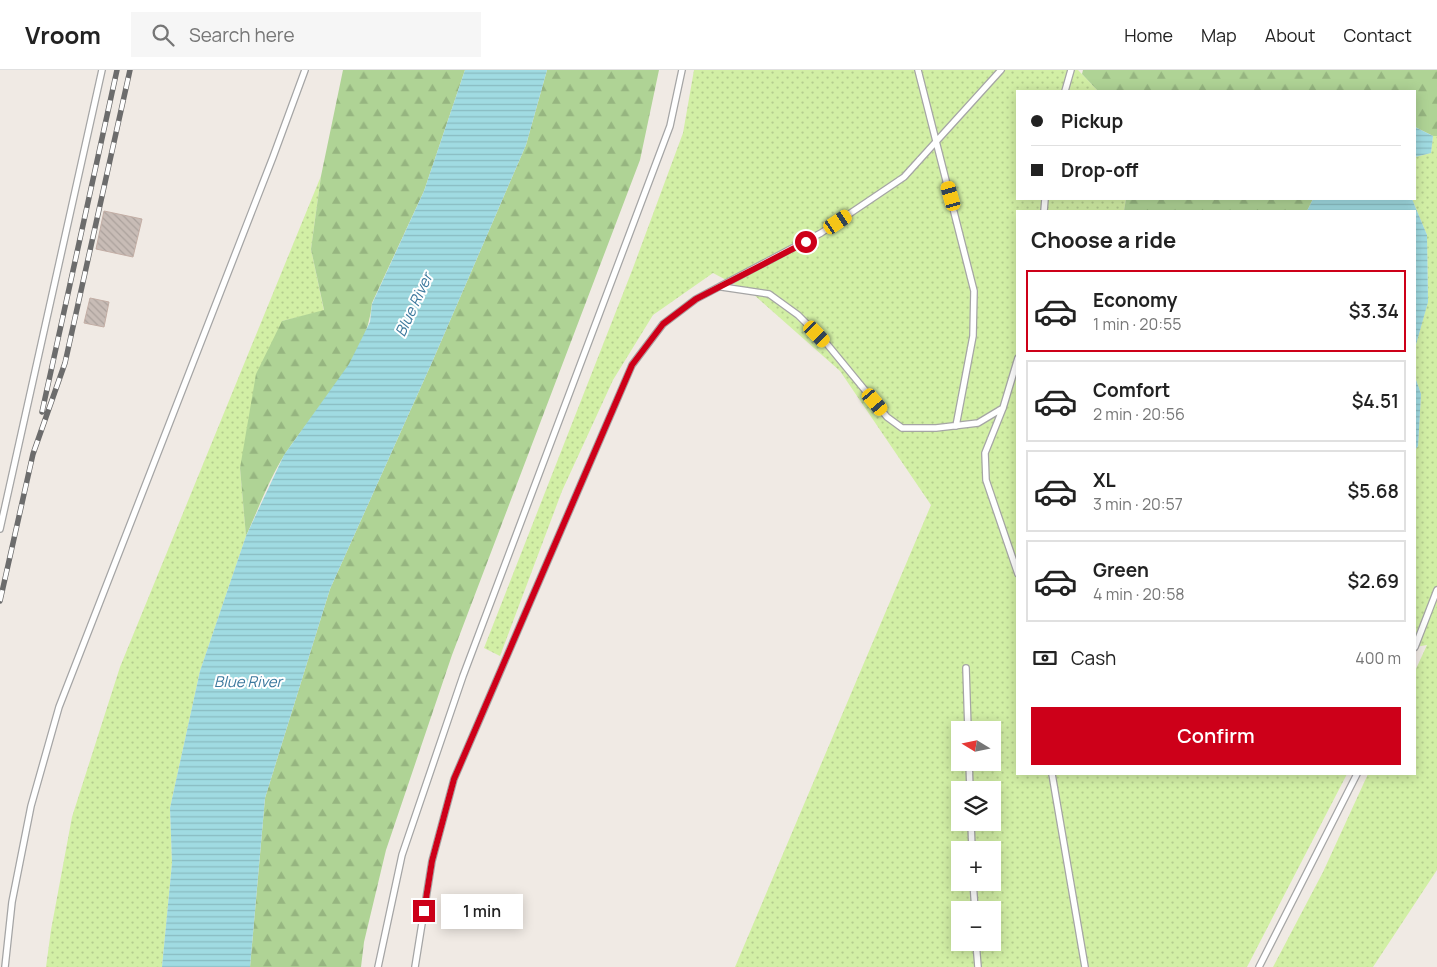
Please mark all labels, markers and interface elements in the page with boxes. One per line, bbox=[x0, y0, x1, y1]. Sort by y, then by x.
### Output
search box bbox=[131, 12, 481, 57]
text: Vroom bbox=[25, 18, 101, 51]
icon: search bbox=[149, 21, 177, 49]
text: Search here bbox=[189, 22, 295, 48]
text: Home bbox=[1124, 23, 1173, 47]
text: Map bbox=[1201, 23, 1237, 47]
text: About bbox=[1265, 23, 1315, 47]
text: Contact bbox=[1343, 23, 1412, 47]
text: Pickup bbox=[1061, 108, 1123, 134]
text: Drop-off bbox=[1061, 157, 1138, 183]
car bbox=[939, 180, 962, 212]
car bbox=[821, 207, 854, 237]
text: Choose a ride bbox=[1031, 225, 1176, 255]
route start bbox=[795, 231, 817, 253]
water label: Blue River bbox=[390, 267, 438, 340]
text: Economy bbox=[1093, 287, 1177, 313]
icon: car bbox=[1033, 289, 1078, 334]
text: $3.34 bbox=[1349, 298, 1399, 324]
text: 1 min · 20:55 bbox=[1093, 313, 1181, 335]
car bbox=[801, 318, 832, 350]
text: Comfort bbox=[1093, 377, 1170, 403]
icon: car bbox=[1033, 379, 1078, 424]
car bbox=[859, 386, 890, 418]
text: $4.51 bbox=[1352, 388, 1399, 414]
text: 2 min · 20:56 bbox=[1093, 403, 1185, 425]
text: XL bbox=[1093, 467, 1116, 493]
icon: car bbox=[1033, 469, 1078, 514]
text: $5.68 bbox=[1348, 478, 1399, 504]
text: 3 min · 20:57 bbox=[1093, 493, 1183, 515]
text: Green bbox=[1093, 557, 1149, 583]
icon: car bbox=[1033, 559, 1078, 604]
text: $2.69 bbox=[1347, 568, 1399, 594]
text: 4 min · 20:58 bbox=[1093, 583, 1185, 605]
icon: cash bbox=[1031, 644, 1059, 672]
text: Cash bbox=[1071, 645, 1116, 671]
text: 400 m bbox=[1355, 647, 1401, 669]
water label: Blue River bbox=[214, 671, 285, 692]
button: Confirm bbox=[1031, 707, 1401, 765]
north arrow bbox=[951, 721, 1001, 771]
map controls bbox=[951, 721, 1001, 951]
button: layers bbox=[951, 781, 1001, 831]
button: + bbox=[951, 841, 1001, 891]
callout: 1 min bbox=[442, 894, 524, 928]
route end bbox=[413, 900, 435, 922]
text: 1 min bbox=[463, 900, 501, 922]
button: − bbox=[951, 901, 1001, 951]

